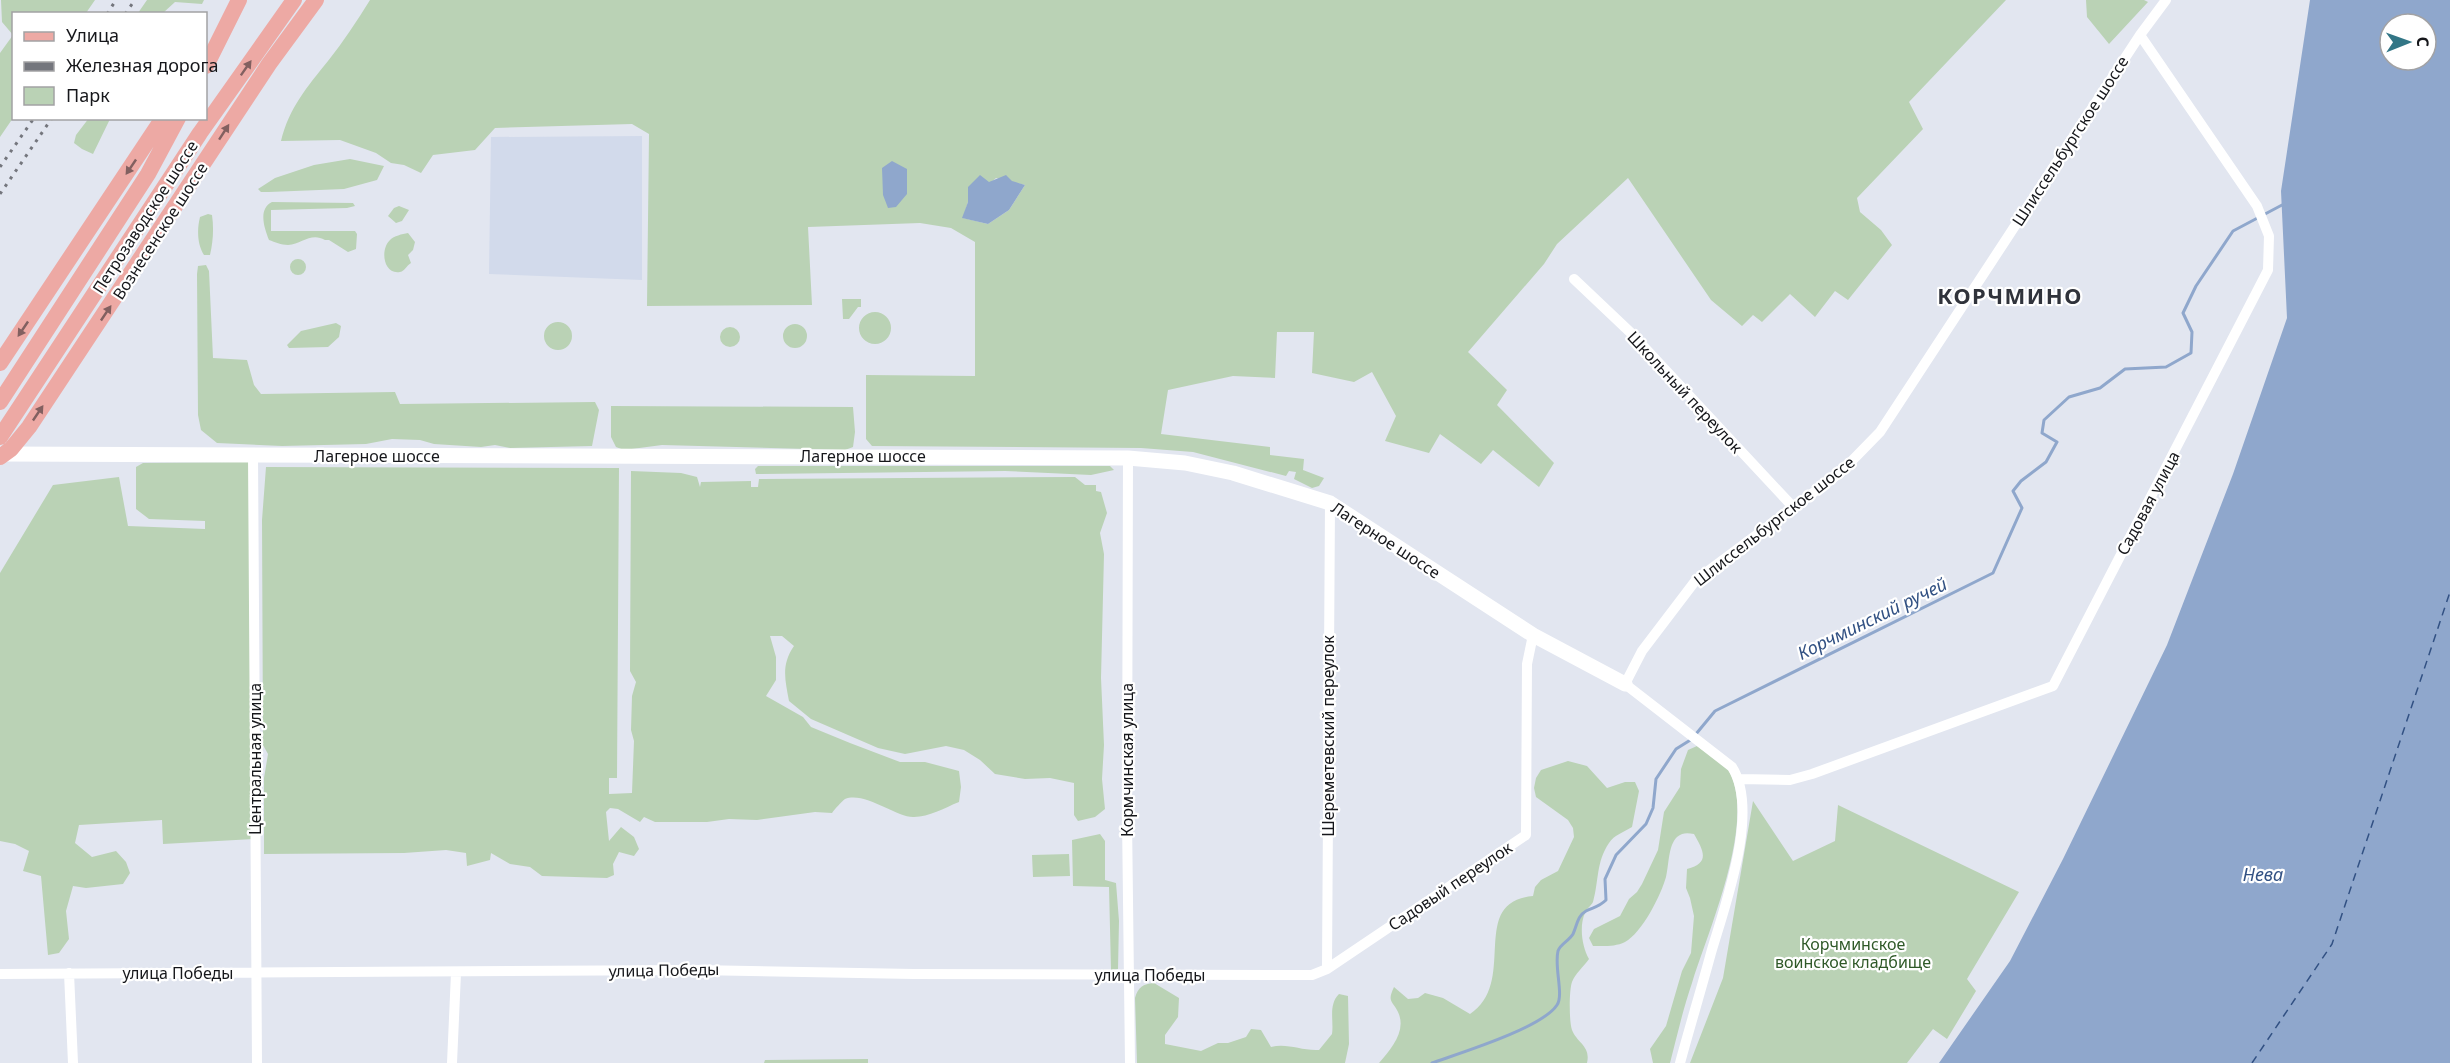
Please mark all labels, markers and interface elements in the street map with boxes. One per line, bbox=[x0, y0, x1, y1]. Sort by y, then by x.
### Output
legend bbox=[12, 12, 207, 120]
north arrow bbox=[2378, 12, 2438, 72]
text: Улица bbox=[66, 23, 119, 47]
text: С bbox=[2412, 36, 2434, 47]
street label: Шлиссельбургское шоссе bbox=[2007, 52, 2133, 230]
text: Железная дорога bbox=[66, 53, 218, 77]
one-way arrow bbox=[240, 60, 252, 76]
text: Парк bbox=[66, 83, 110, 107]
one-way arrow bbox=[219, 124, 230, 141]
street label: Петрозаводское шоссе bbox=[87, 136, 203, 298]
street label: Вознесенское шоссе bbox=[107, 158, 213, 304]
one-way arrow bbox=[126, 159, 137, 175]
district label: КОРЧМИНО bbox=[1937, 280, 2083, 310]
one-way arrow bbox=[100, 305, 111, 321]
one-way arrow bbox=[17, 321, 28, 338]
street label: Школьный переулок bbox=[1622, 326, 1748, 458]
one-way arrow bbox=[32, 406, 44, 422]
street label: Лагерное шоссе bbox=[314, 445, 440, 467]
street label: Лагерное шоссе bbox=[800, 445, 926, 467]
street label: Садовая улица bbox=[2111, 447, 2185, 559]
street label: Шлиссельбургское шоссе bbox=[1689, 451, 1859, 591]
street label: Лагерное шоссе bbox=[1327, 497, 1445, 584]
water label: Корчминский ручей bbox=[1793, 571, 1951, 665]
street label: Шереметевский переулок bbox=[1317, 635, 1339, 837]
street label: Центральная улица bbox=[244, 683, 266, 835]
street label: Кормчинская улица bbox=[1116, 683, 1138, 837]
street label: Садовый переулок bbox=[1384, 836, 1517, 936]
water label: Нева bbox=[2243, 862, 2283, 886]
park label: Корчминское воинское кладбище bbox=[1775, 933, 1931, 973]
street label: улица Победы bbox=[608, 958, 720, 982]
street label: улица Победы bbox=[123, 962, 233, 984]
street label: улица Победы bbox=[1095, 964, 1205, 986]

